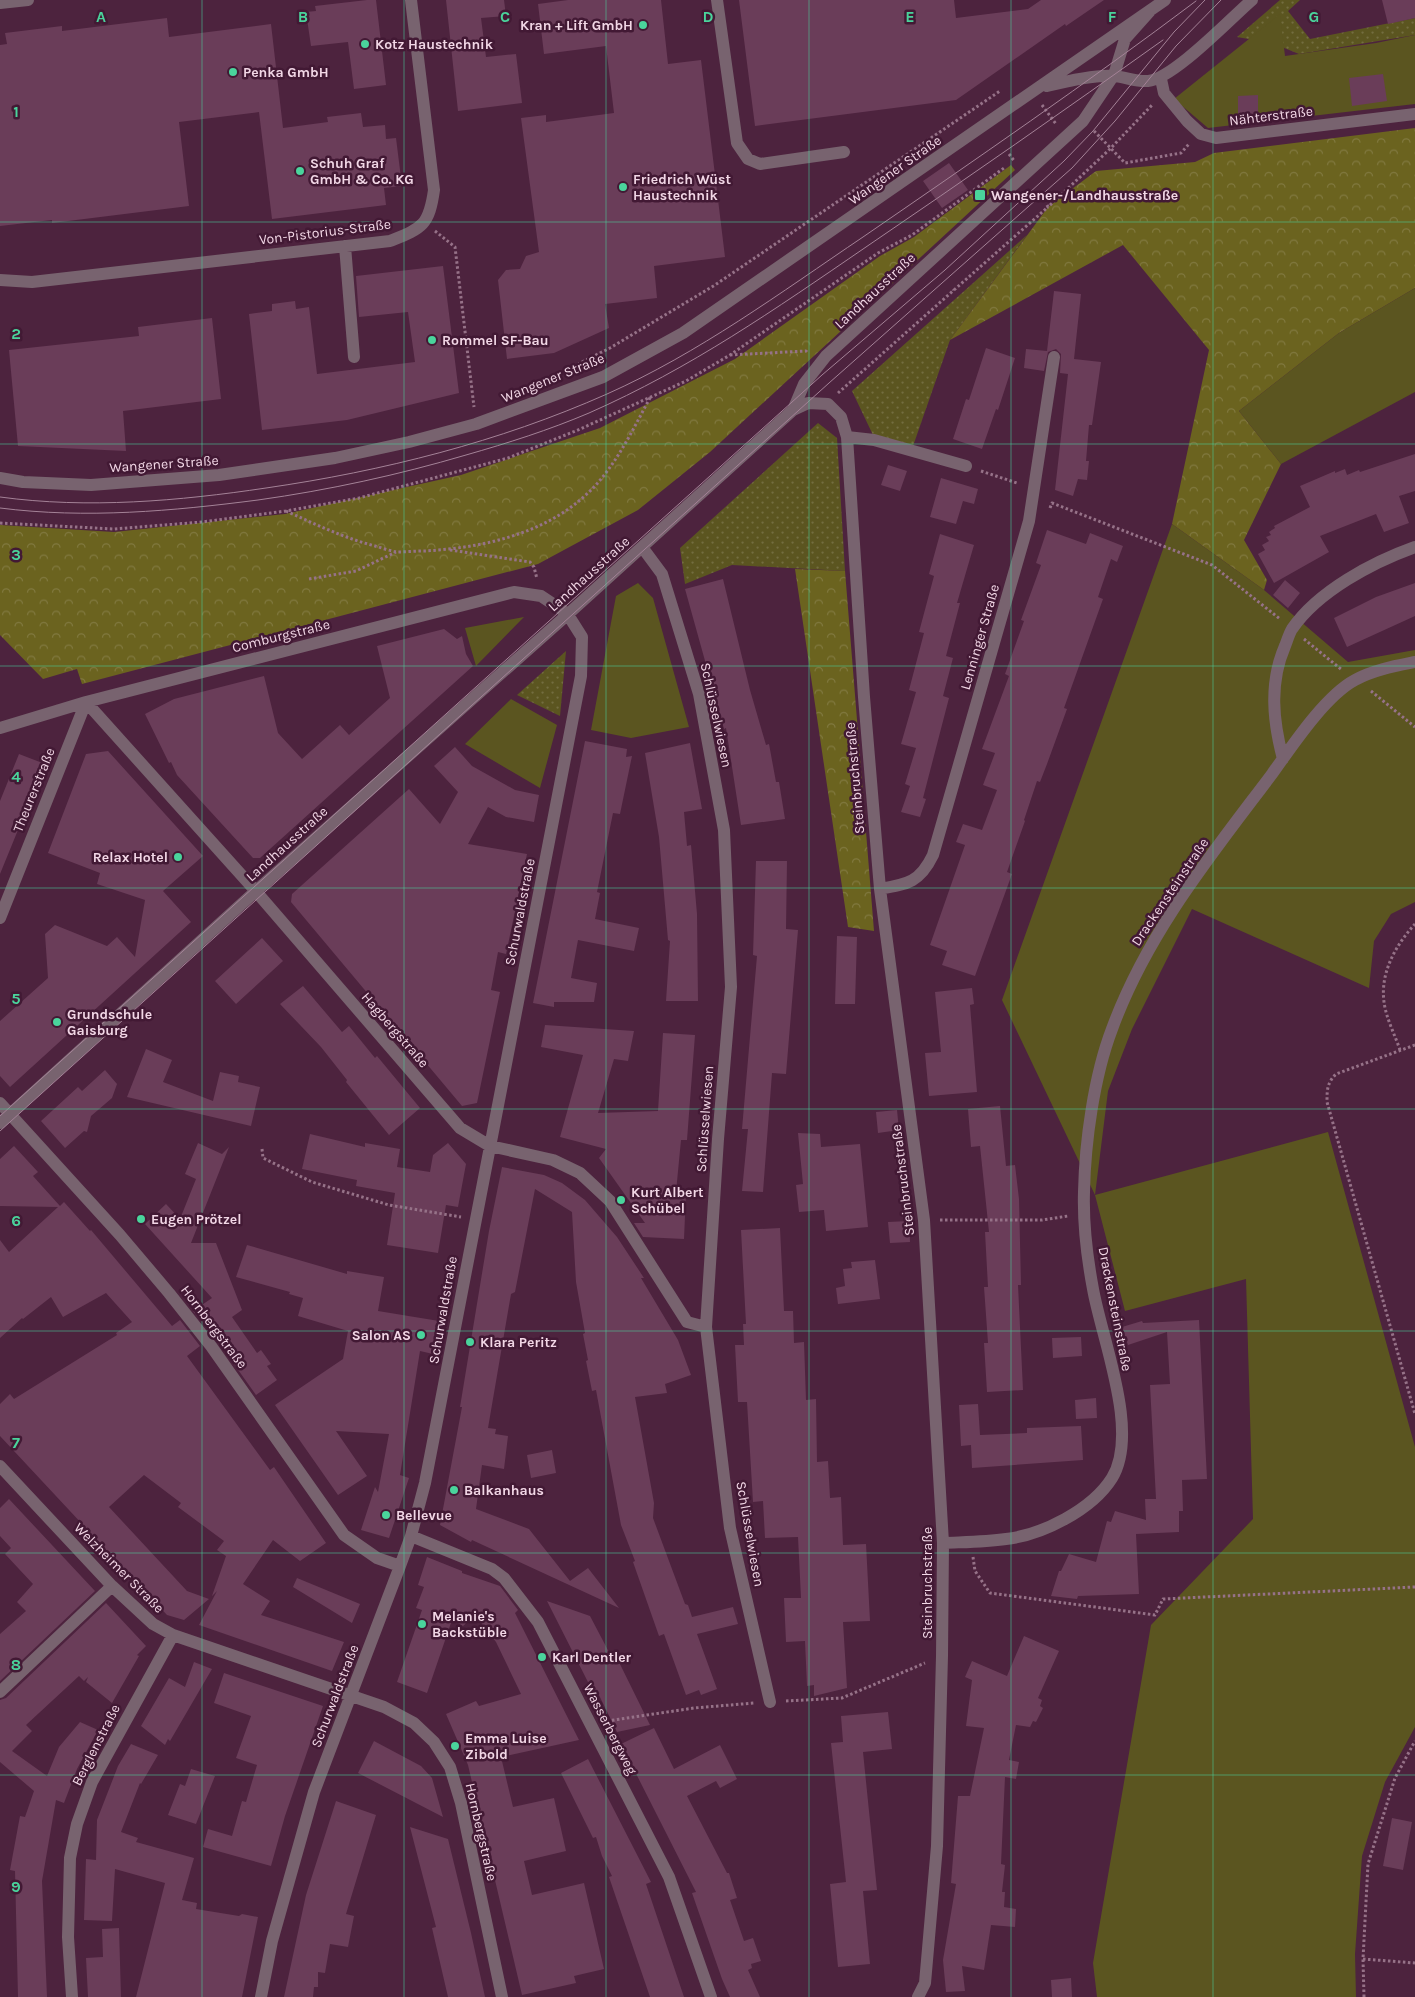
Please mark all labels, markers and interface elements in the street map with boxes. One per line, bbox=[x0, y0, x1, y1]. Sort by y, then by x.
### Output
text: A bbox=[96, 7, 106, 26]
text: B bbox=[298, 7, 308, 26]
text: C bbox=[500, 7, 510, 26]
text: D bbox=[703, 7, 714, 26]
text: E bbox=[905, 7, 915, 26]
text: F bbox=[1108, 7, 1117, 26]
text: G bbox=[1309, 7, 1319, 26]
place label: Kran + Lift GmbH bbox=[520, 17, 633, 34]
marker: Kran + Lift GmbH bbox=[637, 19, 649, 31]
place label: Kotz Haustechnik bbox=[375, 36, 494, 53]
marker: Kotz Haustechnik bbox=[359, 38, 371, 50]
place label: Penka GmbH bbox=[243, 64, 329, 81]
marker: Penka GmbH bbox=[227, 66, 239, 78]
text: 1 bbox=[13, 102, 19, 121]
street label: Nähterstraße bbox=[1228, 102, 1314, 130]
street label: Wangener Straße bbox=[845, 132, 945, 208]
place label: Schuh Graf GmbH & Co. KG bbox=[310, 155, 414, 188]
marker: Schuh Graf GmbH & Co. KG bbox=[294, 165, 306, 177]
place label: Friedrich Wüst Haustechnik bbox=[633, 171, 731, 204]
marker: Friedrich Wüst Haustechnik bbox=[617, 181, 629, 193]
place label: Wangener-/Landhausstraße bbox=[991, 187, 1178, 204]
marker: Wangener-/Landhausstraße bbox=[973, 188, 987, 202]
street label: Von-Pistorius-Straße bbox=[258, 215, 392, 249]
street label: Landhausstraße bbox=[831, 249, 919, 333]
text: 2 bbox=[11, 324, 21, 343]
place label: Rommel SF-Bau bbox=[442, 332, 549, 349]
marker: Rommel SF-Bau bbox=[426, 334, 438, 346]
street label: Wangener Straße bbox=[499, 350, 607, 406]
street label: Wangener Straße bbox=[109, 452, 219, 476]
street label: Landhausstraße bbox=[545, 533, 633, 615]
text: 3 bbox=[11, 545, 21, 564]
street label: Lenninger Straße bbox=[957, 582, 1003, 692]
street label: Comburgstraße bbox=[230, 616, 332, 656]
street label: Schlüsselwiesen bbox=[697, 661, 735, 769]
street label: Steinbruchstraße bbox=[842, 721, 868, 835]
street label: Theurerstraße bbox=[9, 745, 59, 835]
text: 4 bbox=[11, 767, 21, 786]
street label: Landhausstraße bbox=[243, 803, 331, 885]
street label: Drackensteinstraße bbox=[1128, 835, 1212, 949]
place label: Relax Hotel bbox=[93, 849, 168, 866]
marker: Relax Hotel bbox=[172, 851, 184, 863]
street label: Schurwaldstraße bbox=[501, 857, 539, 967]
text: 5 bbox=[11, 989, 21, 1008]
street label: Hagbergstraße bbox=[358, 989, 432, 1071]
place label: Grundschule Gaisburg bbox=[67, 1006, 152, 1039]
marker: Grundschule Gaisburg bbox=[51, 1016, 63, 1028]
street label: Schlüsselwiesen bbox=[693, 1065, 717, 1173]
street label: Steinbruchstraße bbox=[888, 1123, 918, 1237]
place label: Kurt Albert Schübel bbox=[631, 1184, 704, 1217]
marker: Kurt Albert Schübel bbox=[615, 1194, 627, 1206]
text: 6 bbox=[11, 1211, 21, 1230]
place label: Eugen Prötzel bbox=[151, 1211, 242, 1228]
marker: Eugen Prötzel bbox=[135, 1213, 147, 1225]
street label: Drackensteinstraße bbox=[1095, 1245, 1135, 1373]
street label: Schurwaldstraße bbox=[425, 1255, 461, 1365]
street label: Hornbergstraße bbox=[177, 1282, 251, 1372]
place label: Salon AS bbox=[352, 1327, 411, 1344]
marker: Salon AS bbox=[415, 1329, 427, 1341]
place label: Klara Peritz bbox=[480, 1334, 557, 1351]
marker: Klara Peritz bbox=[464, 1336, 476, 1348]
text: 7 bbox=[12, 1433, 20, 1452]
street label: Schlüsselwiesen bbox=[732, 1480, 768, 1588]
place label: Balkanhaus bbox=[464, 1482, 544, 1499]
marker: Balkanhaus bbox=[448, 1484, 460, 1496]
place label: Bellevue bbox=[396, 1507, 452, 1524]
marker: Bellevue bbox=[380, 1509, 392, 1521]
street label: Welzheimer Straße bbox=[70, 1519, 168, 1617]
street label: Steinbruchstraße bbox=[919, 1527, 936, 1639]
place label: Melanie's Backstüble bbox=[432, 1608, 507, 1641]
marker: Melanie's Backstüble bbox=[416, 1618, 428, 1630]
street label: Schurwaldstraße bbox=[308, 1642, 362, 1750]
place label: Karl Dentler bbox=[552, 1649, 632, 1666]
marker: Karl Dentler bbox=[536, 1651, 548, 1663]
text: 8 bbox=[11, 1655, 21, 1674]
street label: Wasserbergweg bbox=[580, 1681, 640, 1778]
street label: Berglenstraße bbox=[68, 1701, 124, 1789]
place label: Emma Luise Zibold bbox=[465, 1730, 547, 1763]
marker: Emma Luise Zibold bbox=[449, 1740, 461, 1752]
street label: Hornbergstraße bbox=[461, 1781, 501, 1883]
text: 9 bbox=[11, 1877, 21, 1896]

